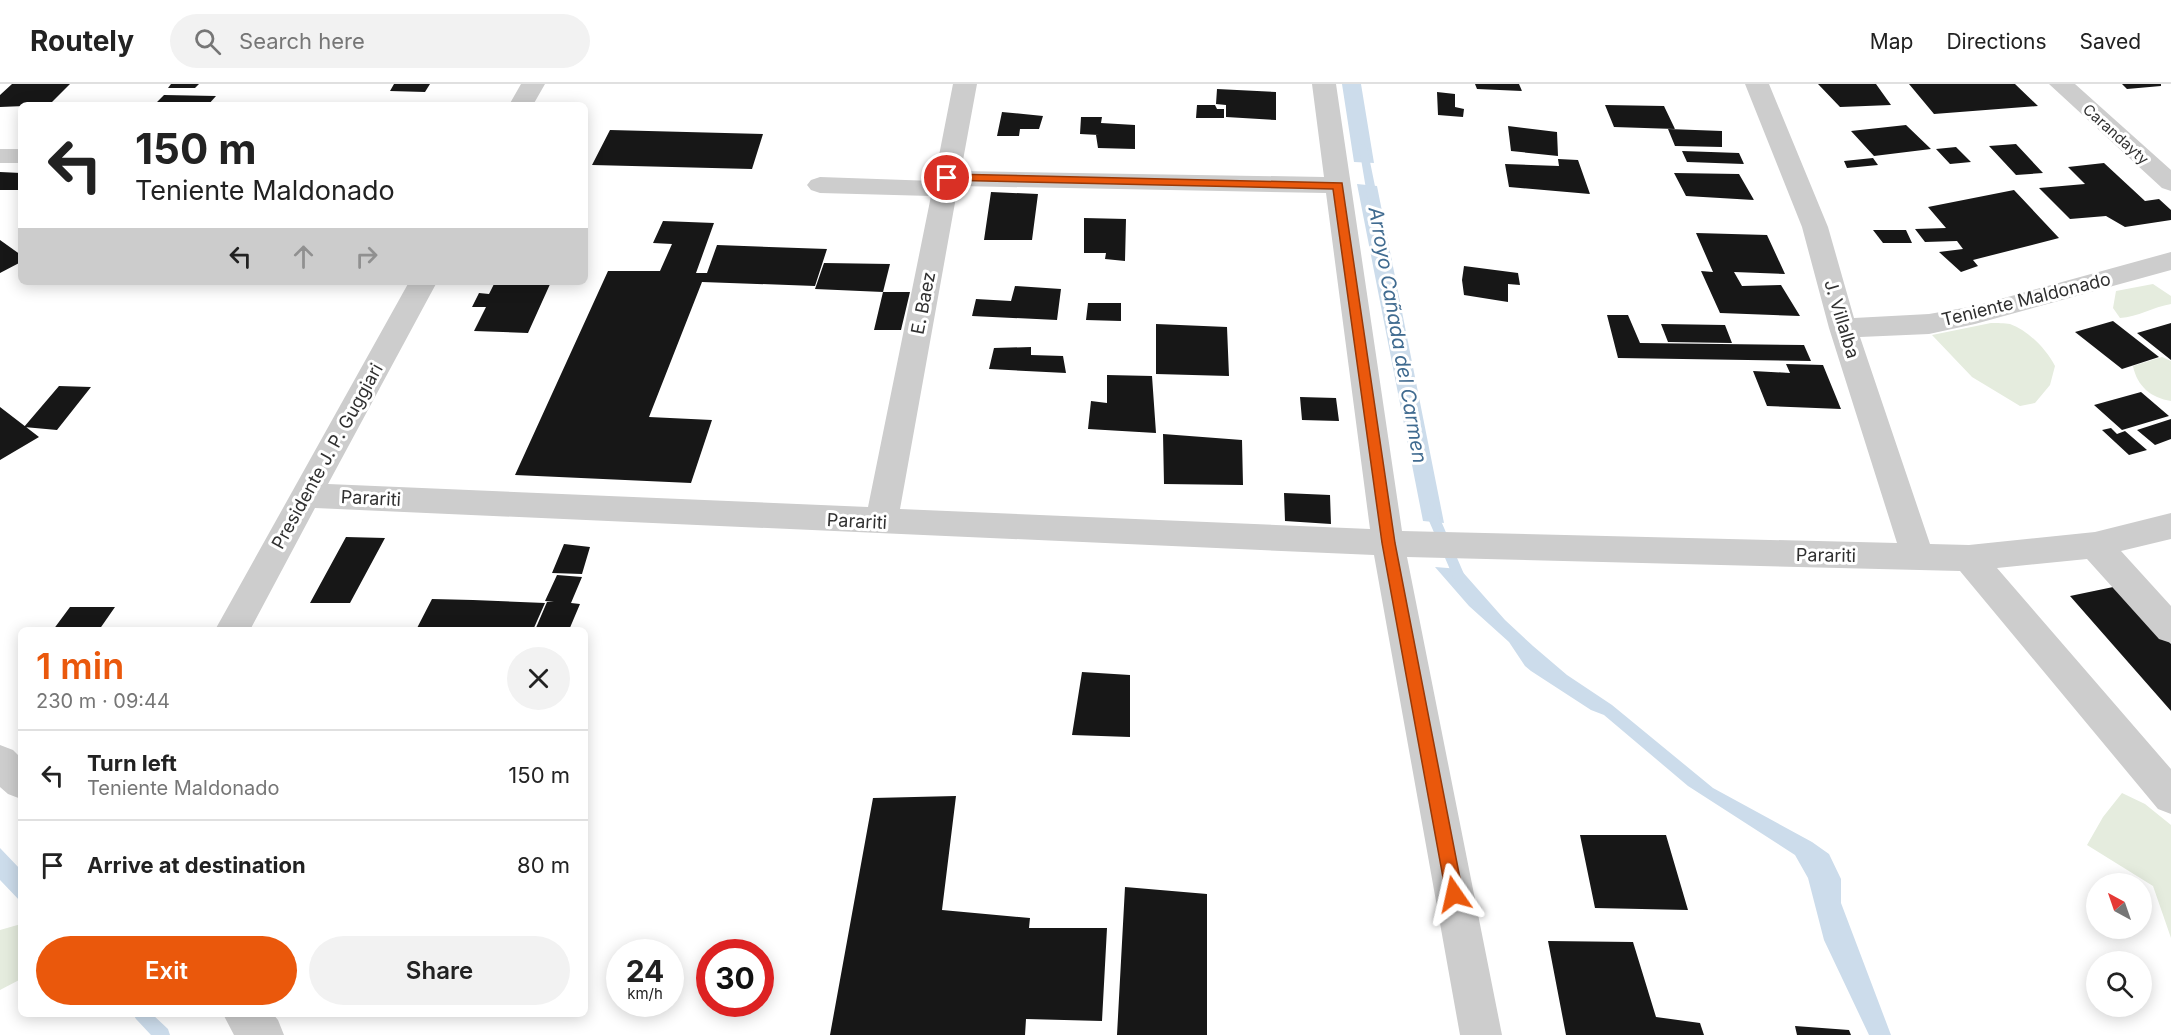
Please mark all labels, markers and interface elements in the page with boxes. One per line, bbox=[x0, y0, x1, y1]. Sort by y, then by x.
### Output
search box bbox=[170, 14, 590, 68]
text: Routely bbox=[30, 24, 134, 58]
icon: search bbox=[191, 25, 224, 58]
text: Search here bbox=[239, 28, 365, 54]
text: Map bbox=[1870, 29, 1913, 54]
text: Directions bbox=[1946, 29, 2047, 54]
text: Saved bbox=[2080, 29, 2141, 54]
street label: Carandayty bbox=[2079, 100, 2153, 169]
text: 150 m bbox=[135, 123, 257, 174]
icon: left bbox=[36, 126, 114, 204]
pin bbox=[921, 152, 972, 203]
icon: arrive bbox=[930, 161, 963, 194]
text: Teniente Maldonado bbox=[135, 174, 395, 207]
water label: Arroyo Cañada del Carmen bbox=[1363, 204, 1432, 465]
icon: left bbox=[224, 240, 257, 273]
icon: ahead bbox=[287, 240, 320, 273]
icon: right bbox=[350, 240, 383, 273]
street label: Teniente Maldonado bbox=[1939, 268, 2113, 330]
street label: E. Baez bbox=[907, 270, 939, 336]
street label: J. Villalba bbox=[1820, 277, 1864, 361]
street label: Presidente J. P. Guggiari bbox=[267, 360, 387, 552]
street label: Parariti bbox=[340, 486, 402, 510]
street label: Parariti bbox=[826, 509, 888, 533]
street label: Parariti bbox=[1796, 544, 1856, 566]
text: 1 min bbox=[36, 644, 124, 688]
button: close bbox=[507, 647, 570, 710]
text: 230 m · 09:44 bbox=[36, 689, 170, 713]
text: Turn left bbox=[87, 750, 177, 776]
icon: left bbox=[36, 759, 69, 792]
text: 150 m bbox=[508, 762, 570, 788]
text: Teniente Maldonado bbox=[87, 776, 279, 800]
icon: arrive bbox=[36, 849, 69, 882]
text: Arrive at destination bbox=[87, 852, 306, 878]
text: 80 m bbox=[517, 852, 570, 878]
position arrow bbox=[1422, 862, 1486, 926]
north arrow bbox=[2086, 873, 2152, 939]
map controls bbox=[2086, 873, 2152, 1017]
button: Exit bbox=[36, 936, 297, 1005]
button: Share bbox=[309, 936, 570, 1005]
speed limit sign: 30 bbox=[696, 939, 774, 1017]
button: search bbox=[2086, 951, 2152, 1017]
text: 24 bbox=[626, 953, 664, 989]
text: km/h bbox=[627, 984, 663, 1003]

